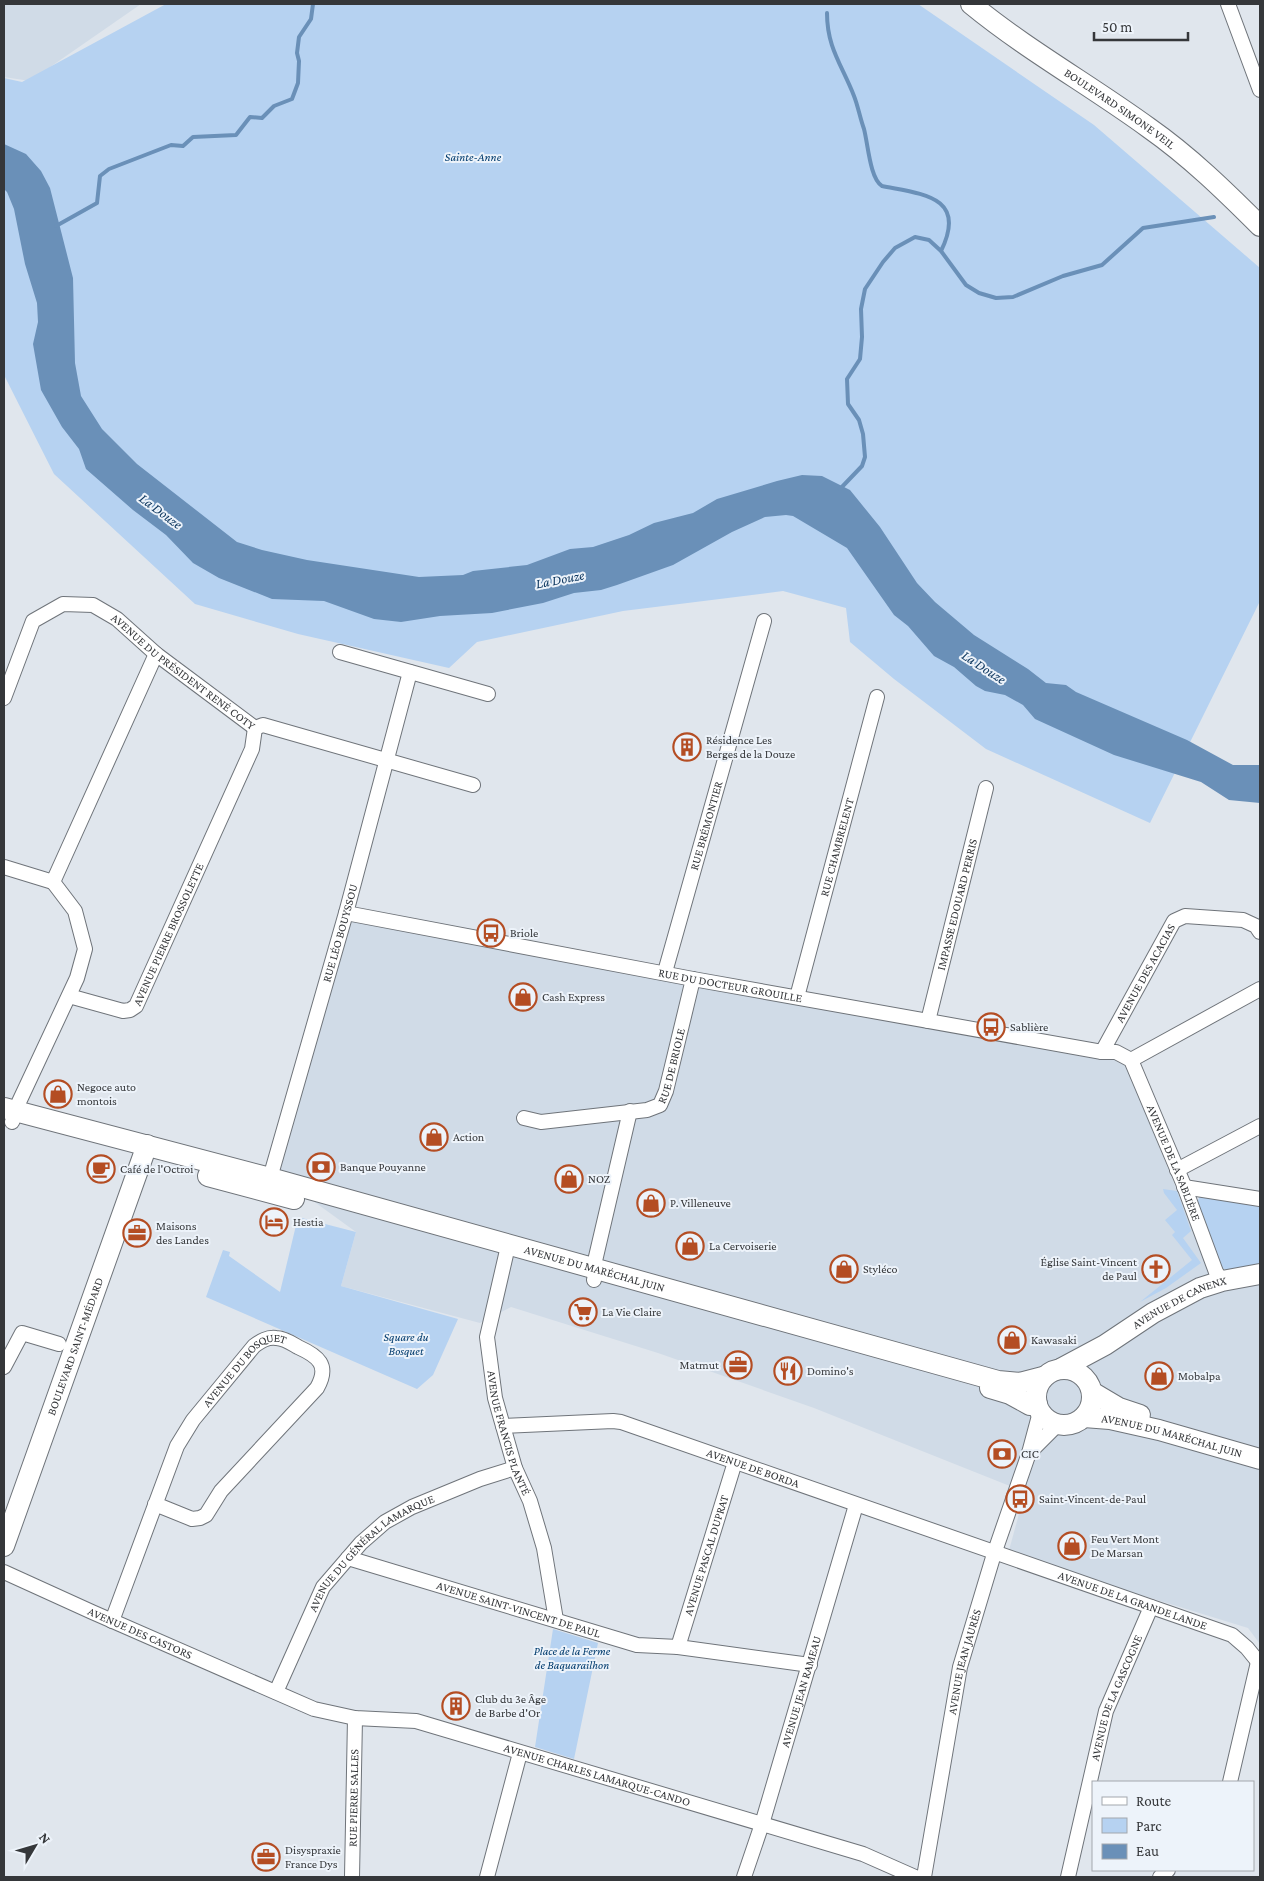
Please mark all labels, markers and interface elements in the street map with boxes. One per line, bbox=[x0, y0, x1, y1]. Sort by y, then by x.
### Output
scale bar bbox=[1094, 10, 1188, 42]
text: 50 m bbox=[1102, 19, 1132, 35]
street label: BOULEVARD SIMONE VEIL bbox=[1062, 66, 1178, 152]
park label: Sainte-Anne bbox=[445, 150, 502, 164]
water label: La Douze bbox=[137, 490, 186, 533]
water label: La Douze bbox=[534, 566, 586, 592]
street label: AVENUE DU PRÉSIDENT RENÉ COTY bbox=[109, 610, 258, 733]
water label: La Douze bbox=[959, 647, 1010, 687]
building icon: Résidence Les Berges de la Douze bbox=[672, 732, 702, 762]
place label: Résidence Les Berges de la Douze bbox=[706, 733, 795, 761]
street label: RUE BRÉMONTIER bbox=[687, 779, 726, 872]
street label: RUE CHAMBRELENT bbox=[817, 796, 857, 898]
street label: IMPASSE EDOUARD PERRIS bbox=[934, 837, 980, 972]
street label: AVENUE PIERRE BROSSOLETTE bbox=[130, 860, 207, 1008]
street label: RUE LÉO BOUYSSOU bbox=[320, 882, 360, 984]
bus stop icon: Briole bbox=[476, 918, 506, 948]
street label: AVENUE DES ACACIAS bbox=[1113, 921, 1178, 1025]
place label: Briole bbox=[510, 926, 538, 940]
street label: RUE DU DOCTEUR GROUILLE bbox=[657, 966, 804, 1005]
shop icon: Cash Express bbox=[508, 982, 538, 1012]
place label: Cash Express bbox=[542, 990, 605, 1004]
bus stop icon: Sablière bbox=[976, 1012, 1006, 1042]
place label: Sablière bbox=[1010, 1020, 1048, 1034]
street label: RUE DE BRIOLE bbox=[654, 1026, 688, 1106]
shop icon: Negoce auto montois bbox=[43, 1079, 73, 1109]
place label: Negoce auto montois bbox=[77, 1080, 136, 1108]
street label: AVENUE DE LA SABLIÈRE bbox=[1144, 1102, 1204, 1223]
shop icon: Action bbox=[419, 1122, 449, 1152]
place label: Action bbox=[453, 1130, 485, 1144]
bank icon: Banque Pouyanne bbox=[306, 1152, 336, 1182]
cafe icon: Café de l'Octroi bbox=[86, 1154, 116, 1184]
place label: Banque Pouyanne bbox=[340, 1160, 426, 1174]
place label: Café de l'Octroi bbox=[120, 1162, 193, 1176]
shop icon: NOZ bbox=[554, 1164, 584, 1194]
place label: NOZ bbox=[588, 1172, 610, 1186]
shop icon: P. Villeneuve bbox=[636, 1188, 666, 1218]
place label: P. Villeneuve bbox=[670, 1196, 731, 1210]
hotel icon: Hestia bbox=[259, 1207, 289, 1237]
place label: Hestia bbox=[293, 1215, 324, 1229]
office icon: Maisons des Landes bbox=[122, 1218, 152, 1248]
place label: Maisons des Landes bbox=[156, 1219, 209, 1247]
shop icon: La Cervoiserie bbox=[675, 1231, 705, 1261]
place label: La Cervoiserie bbox=[709, 1239, 777, 1253]
street label: AVENUE DU MARÉCHAL JUIN bbox=[523, 1242, 667, 1295]
shop icon: Styléco bbox=[829, 1254, 859, 1284]
church icon: Église Saint-Vincent de Paul bbox=[1141, 1254, 1171, 1284]
place label: Église Saint-Vincent de Paul bbox=[1041, 1255, 1138, 1283]
place label: Styléco bbox=[863, 1262, 897, 1276]
street label: AVENUE DE CANENX bbox=[1130, 1273, 1228, 1332]
street label: BOULEVARD SAINT-MÉDARD bbox=[44, 1275, 106, 1417]
supermarket icon: La Vie Claire bbox=[568, 1297, 598, 1327]
place label: La Vie Claire bbox=[602, 1305, 661, 1319]
shop icon: Kawasaki bbox=[997, 1325, 1027, 1355]
park label: Square du Bosquet bbox=[383, 1330, 429, 1358]
street label: AVENUE DU BOSQUET bbox=[200, 1331, 289, 1410]
place label: Kawasaki bbox=[1031, 1333, 1077, 1347]
office icon: Matmut bbox=[723, 1350, 753, 1380]
restaurant icon: Domino's bbox=[773, 1356, 803, 1386]
place label: Matmut bbox=[680, 1358, 720, 1372]
shop icon: Mobalpa bbox=[1144, 1361, 1174, 1391]
place label: Domino's bbox=[807, 1364, 854, 1378]
street label: AVENUE FRANCIS PLANTÉ bbox=[484, 1369, 534, 1498]
place label: Mobalpa bbox=[1178, 1369, 1221, 1383]
street label: AVENUE DU MARÉCHAL JUIN bbox=[1101, 1411, 1244, 1461]
bank icon: CIC bbox=[987, 1439, 1017, 1469]
street label: AVENUE DE BORDA bbox=[705, 1445, 801, 1491]
place label: CIC bbox=[1021, 1447, 1039, 1461]
bus stop icon: Saint-Vincent-de-Paul bbox=[1005, 1484, 1035, 1514]
street label: AVENUE DU GÉNÉRAL LAMARQUE bbox=[306, 1491, 437, 1614]
place label: Saint-Vincent-de-Paul bbox=[1039, 1492, 1146, 1506]
street label: AVENUE PASCAL DUPRAT bbox=[681, 1493, 732, 1617]
shop icon: Feu Vert Mont De Marsan bbox=[1057, 1531, 1087, 1561]
place label: Feu Vert Mont De Marsan bbox=[1091, 1532, 1160, 1560]
street label: AVENUE DE LA GRANDE LANDE bbox=[1056, 1568, 1209, 1633]
street label: AVENUE SAINT-VINCENT DE PAUL bbox=[435, 1578, 602, 1641]
street label: AVENUE DES CASTORS bbox=[85, 1604, 195, 1662]
street label: AVENUE JEAN JAURÈS bbox=[945, 1607, 984, 1716]
street label: AVENUE DE LA GASCOGNE bbox=[1088, 1632, 1145, 1762]
street label: AVENUE JEAN RAMEAU bbox=[778, 1634, 824, 1749]
park label: Place de la Ferme de Baquarailhon bbox=[534, 1644, 611, 1672]
building icon: Club du 3e Âge de Barbe d'Or bbox=[441, 1691, 471, 1721]
place label: Club du 3e Âge de Barbe d'Or bbox=[475, 1692, 546, 1720]
street label: AVENUE CHARLES LAMARQUE-CANDO bbox=[502, 1741, 692, 1809]
street label: RUE PIERRE SALLES bbox=[346, 1749, 361, 1847]
legend bbox=[1092, 1781, 1254, 1871]
text: Route bbox=[1136, 1793, 1171, 1809]
text: Parc bbox=[1136, 1818, 1162, 1834]
north arrow bbox=[10, 1821, 60, 1871]
text: N bbox=[36, 1829, 55, 1847]
office icon: Disyspraxie France Dys bbox=[251, 1842, 281, 1872]
place label: Disyspraxie France Dys bbox=[285, 1843, 341, 1871]
text: Eau bbox=[1136, 1843, 1159, 1859]

